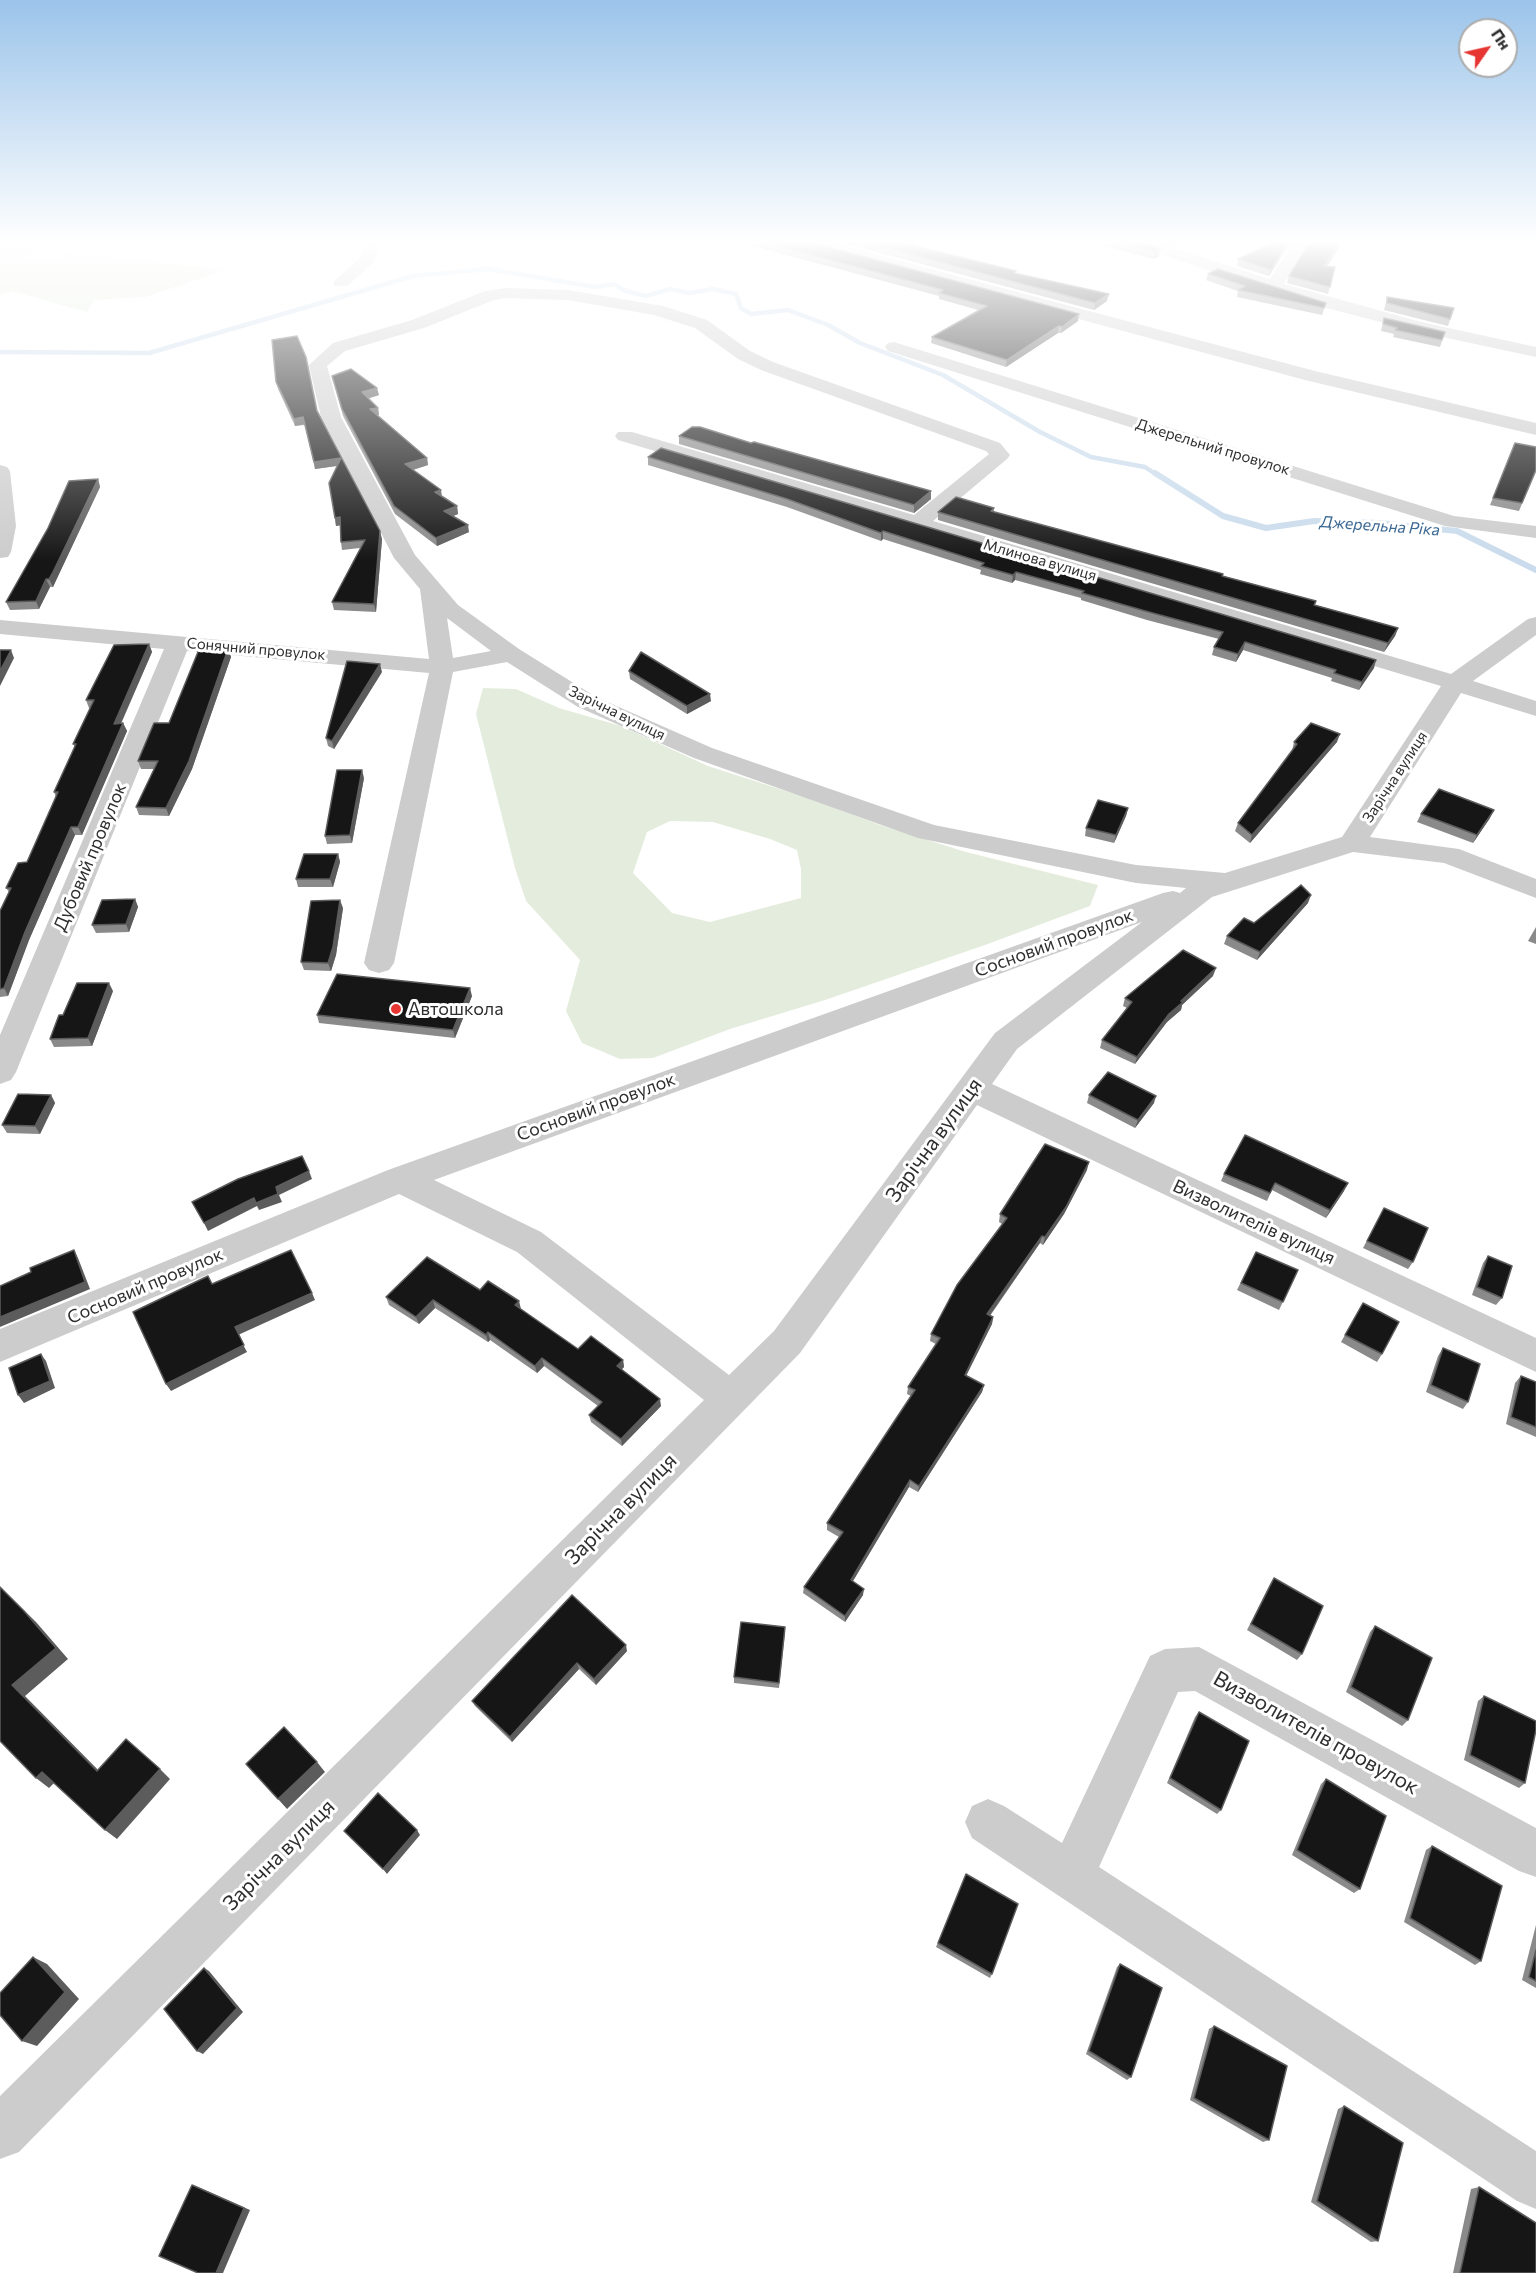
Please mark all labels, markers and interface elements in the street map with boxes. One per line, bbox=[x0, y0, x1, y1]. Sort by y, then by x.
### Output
north arrow bbox=[1458, 18, 1518, 78]
text: Пн bbox=[1488, 25, 1515, 53]
street label: Джерельний провулок bbox=[1134, 415, 1292, 479]
water label: Джерельна Ріка bbox=[1319, 512, 1441, 540]
street label: Млинова вулиця bbox=[981, 535, 1099, 585]
street label: Сонячний провулок bbox=[186, 634, 326, 664]
street label: Зарічна вулиця bbox=[566, 682, 668, 744]
street label: Зарічна вулиця bbox=[1359, 728, 1431, 826]
street label: Дубовий провулок bbox=[49, 780, 131, 934]
street label: Сосновий провулок bbox=[972, 904, 1136, 982]
place label: Автошкола bbox=[408, 998, 504, 1020]
marker: Автошкола bbox=[389, 1002, 403, 1016]
street label: Сосновий провулок bbox=[514, 1068, 678, 1146]
street label: Зарічна вулиця bbox=[881, 1073, 987, 1207]
street label: Визволителів вулиця bbox=[1170, 1175, 1338, 1269]
street label: Сосновий провулок bbox=[64, 1243, 226, 1329]
street label: Зарічна вулиця bbox=[560, 1448, 682, 1570]
street label: Визволителів провулок bbox=[1209, 1666, 1423, 1800]
street label: Зарічна вулиця bbox=[218, 1794, 340, 1916]

